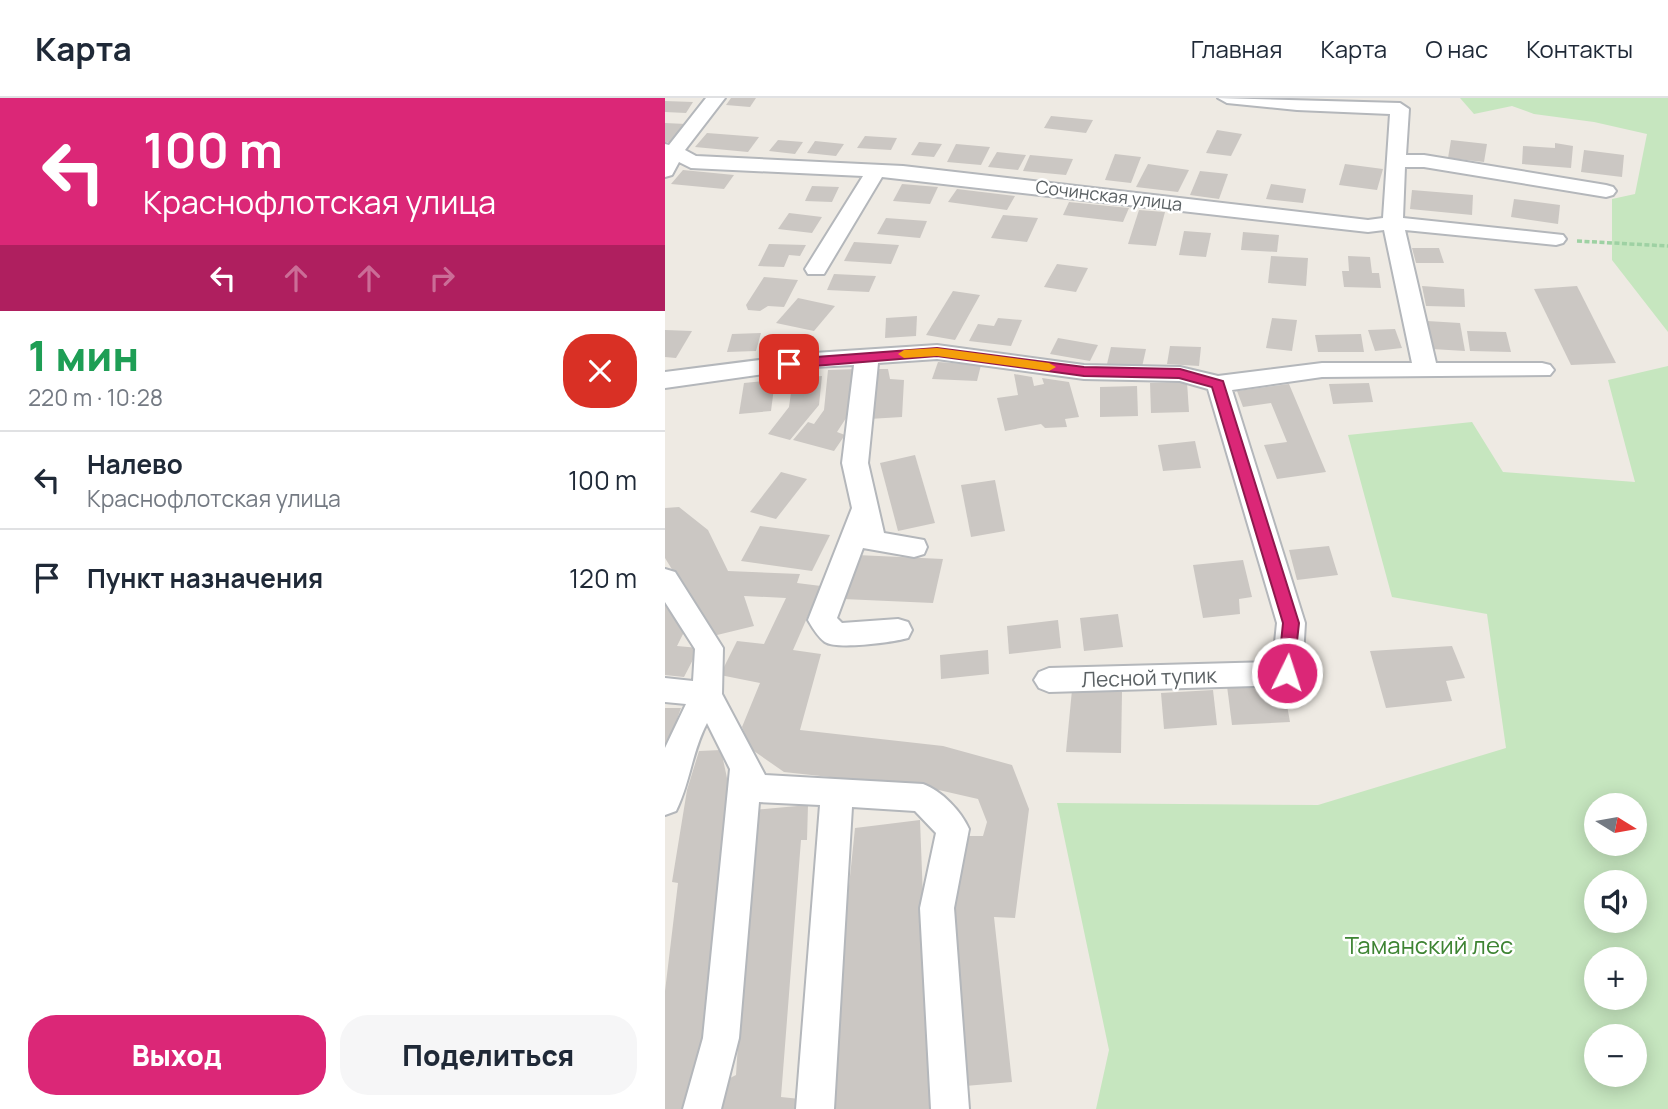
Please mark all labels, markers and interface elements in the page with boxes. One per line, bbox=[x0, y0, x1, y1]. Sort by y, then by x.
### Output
text: Карта bbox=[35, 26, 132, 71]
text: Главная bbox=[1191, 32, 1282, 65]
text: Карта bbox=[1320, 32, 1387, 65]
text: О нас bbox=[1425, 32, 1488, 65]
text: Контакты bbox=[1526, 32, 1633, 65]
text: 100 m bbox=[143, 116, 283, 183]
icon: left bbox=[28, 126, 119, 217]
street label: Сочинская улица bbox=[1034, 174, 1184, 216]
text: Краснофлотская улица bbox=[143, 180, 496, 224]
icon: left bbox=[204, 259, 242, 297]
icon: ahead bbox=[277, 259, 315, 297]
icon: ahead bbox=[350, 259, 388, 297]
icon: right bbox=[423, 259, 461, 297]
text: 1 мин bbox=[28, 326, 139, 384]
button: close bbox=[563, 334, 637, 408]
pin bbox=[759, 334, 819, 394]
icon: arrive bbox=[770, 345, 808, 383]
text: 220 m · 10:28 bbox=[28, 381, 163, 413]
text: Налево bbox=[87, 446, 183, 482]
icon: left bbox=[28, 461, 66, 499]
text: 100 m bbox=[568, 462, 637, 498]
text: Краснофлотская улица bbox=[87, 482, 341, 514]
icon: arrive bbox=[28, 559, 66, 597]
text: Пункт назначения bbox=[87, 560, 323, 596]
text: 120 m bbox=[569, 560, 637, 596]
position arrow bbox=[1250, 636, 1324, 710]
street label: Лесной тупик bbox=[1081, 661, 1218, 693]
north arrow bbox=[1584, 793, 1647, 856]
map controls bbox=[1584, 793, 1647, 1087]
button: sound bbox=[1584, 870, 1647, 933]
park label: Таманский лес bbox=[1345, 928, 1513, 961]
button: + bbox=[1584, 947, 1647, 1010]
button: Выход bbox=[28, 1015, 326, 1095]
button: Поделиться bbox=[340, 1015, 637, 1095]
button: − bbox=[1584, 1024, 1647, 1087]

